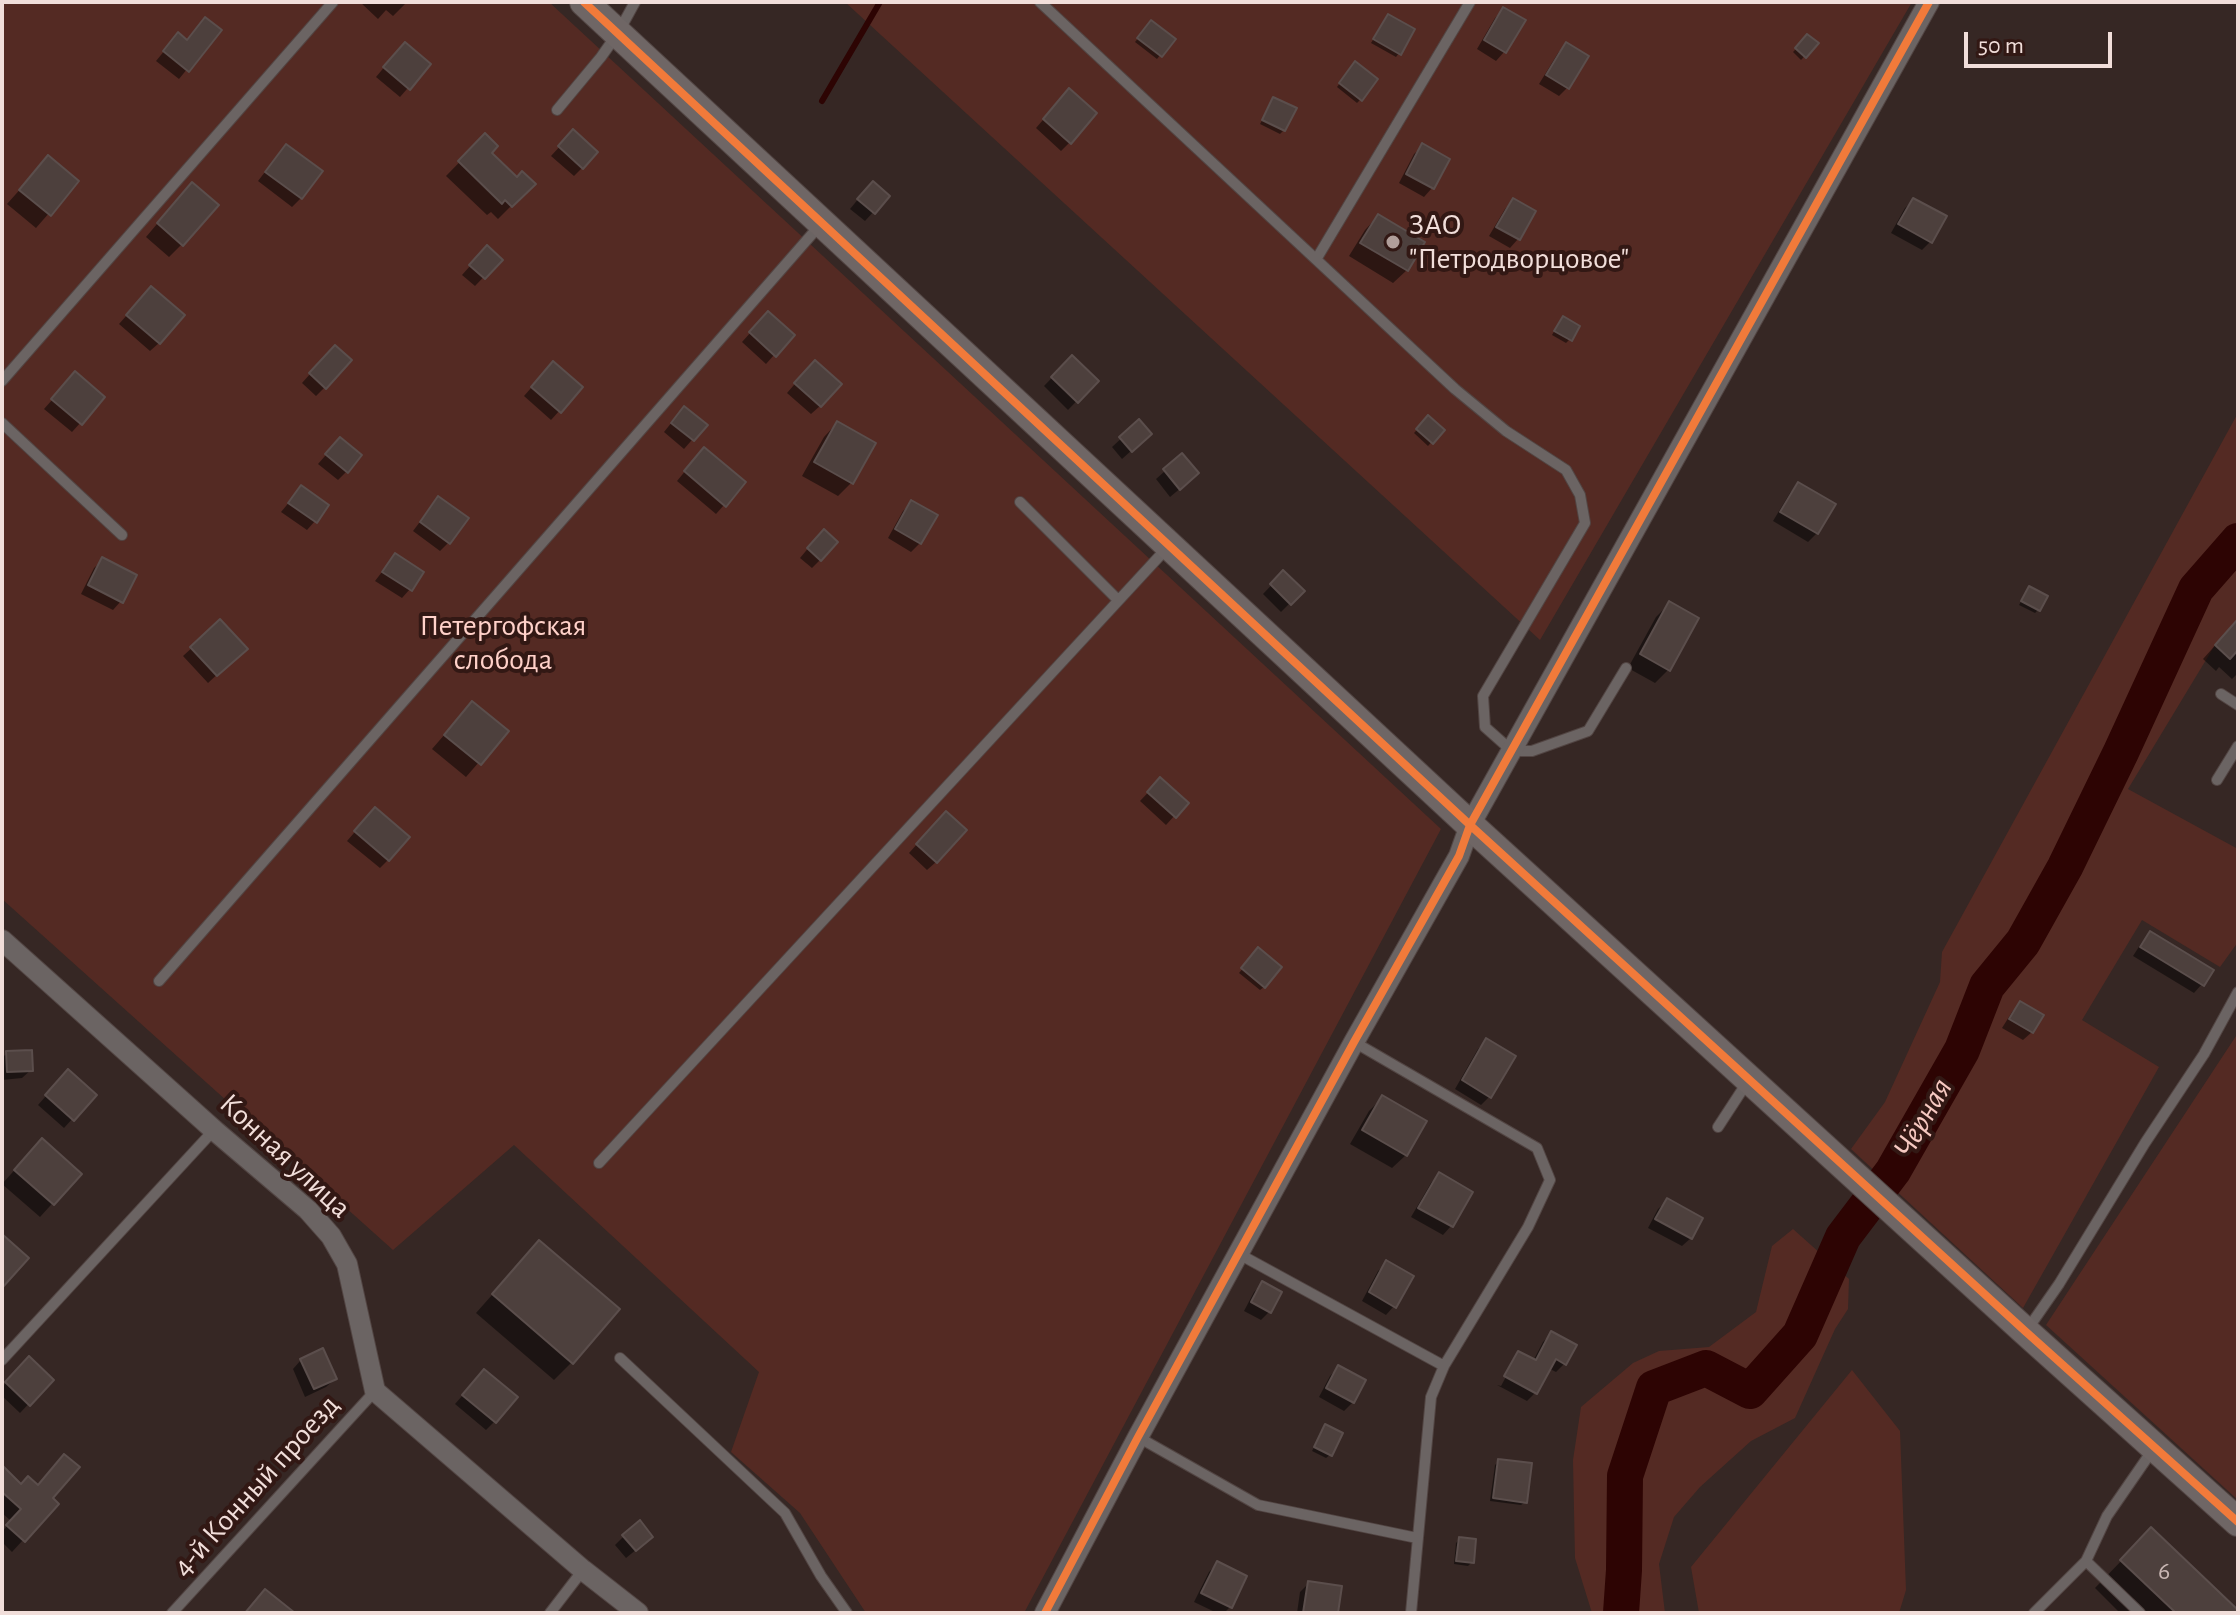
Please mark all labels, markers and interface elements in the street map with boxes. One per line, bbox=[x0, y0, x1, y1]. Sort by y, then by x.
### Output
scale bar bbox=[1968, 16, 2116, 66]
text: 50 m bbox=[1978, 34, 2024, 58]
place label: ЗАО "Петродворцовое" bbox=[1409, 207, 1629, 278]
marker: ЗАО "Петродворцовое" bbox=[1384, 233, 1402, 251]
park label: Петергофская слобода bbox=[419, 608, 587, 678]
water label: Чёрная bbox=[1885, 1071, 1961, 1165]
street label: Конная улица bbox=[212, 1086, 358, 1226]
street label: 4-й Конный проезд bbox=[165, 1388, 347, 1584]
house number: 6 bbox=[2158, 1555, 2170, 1587]

